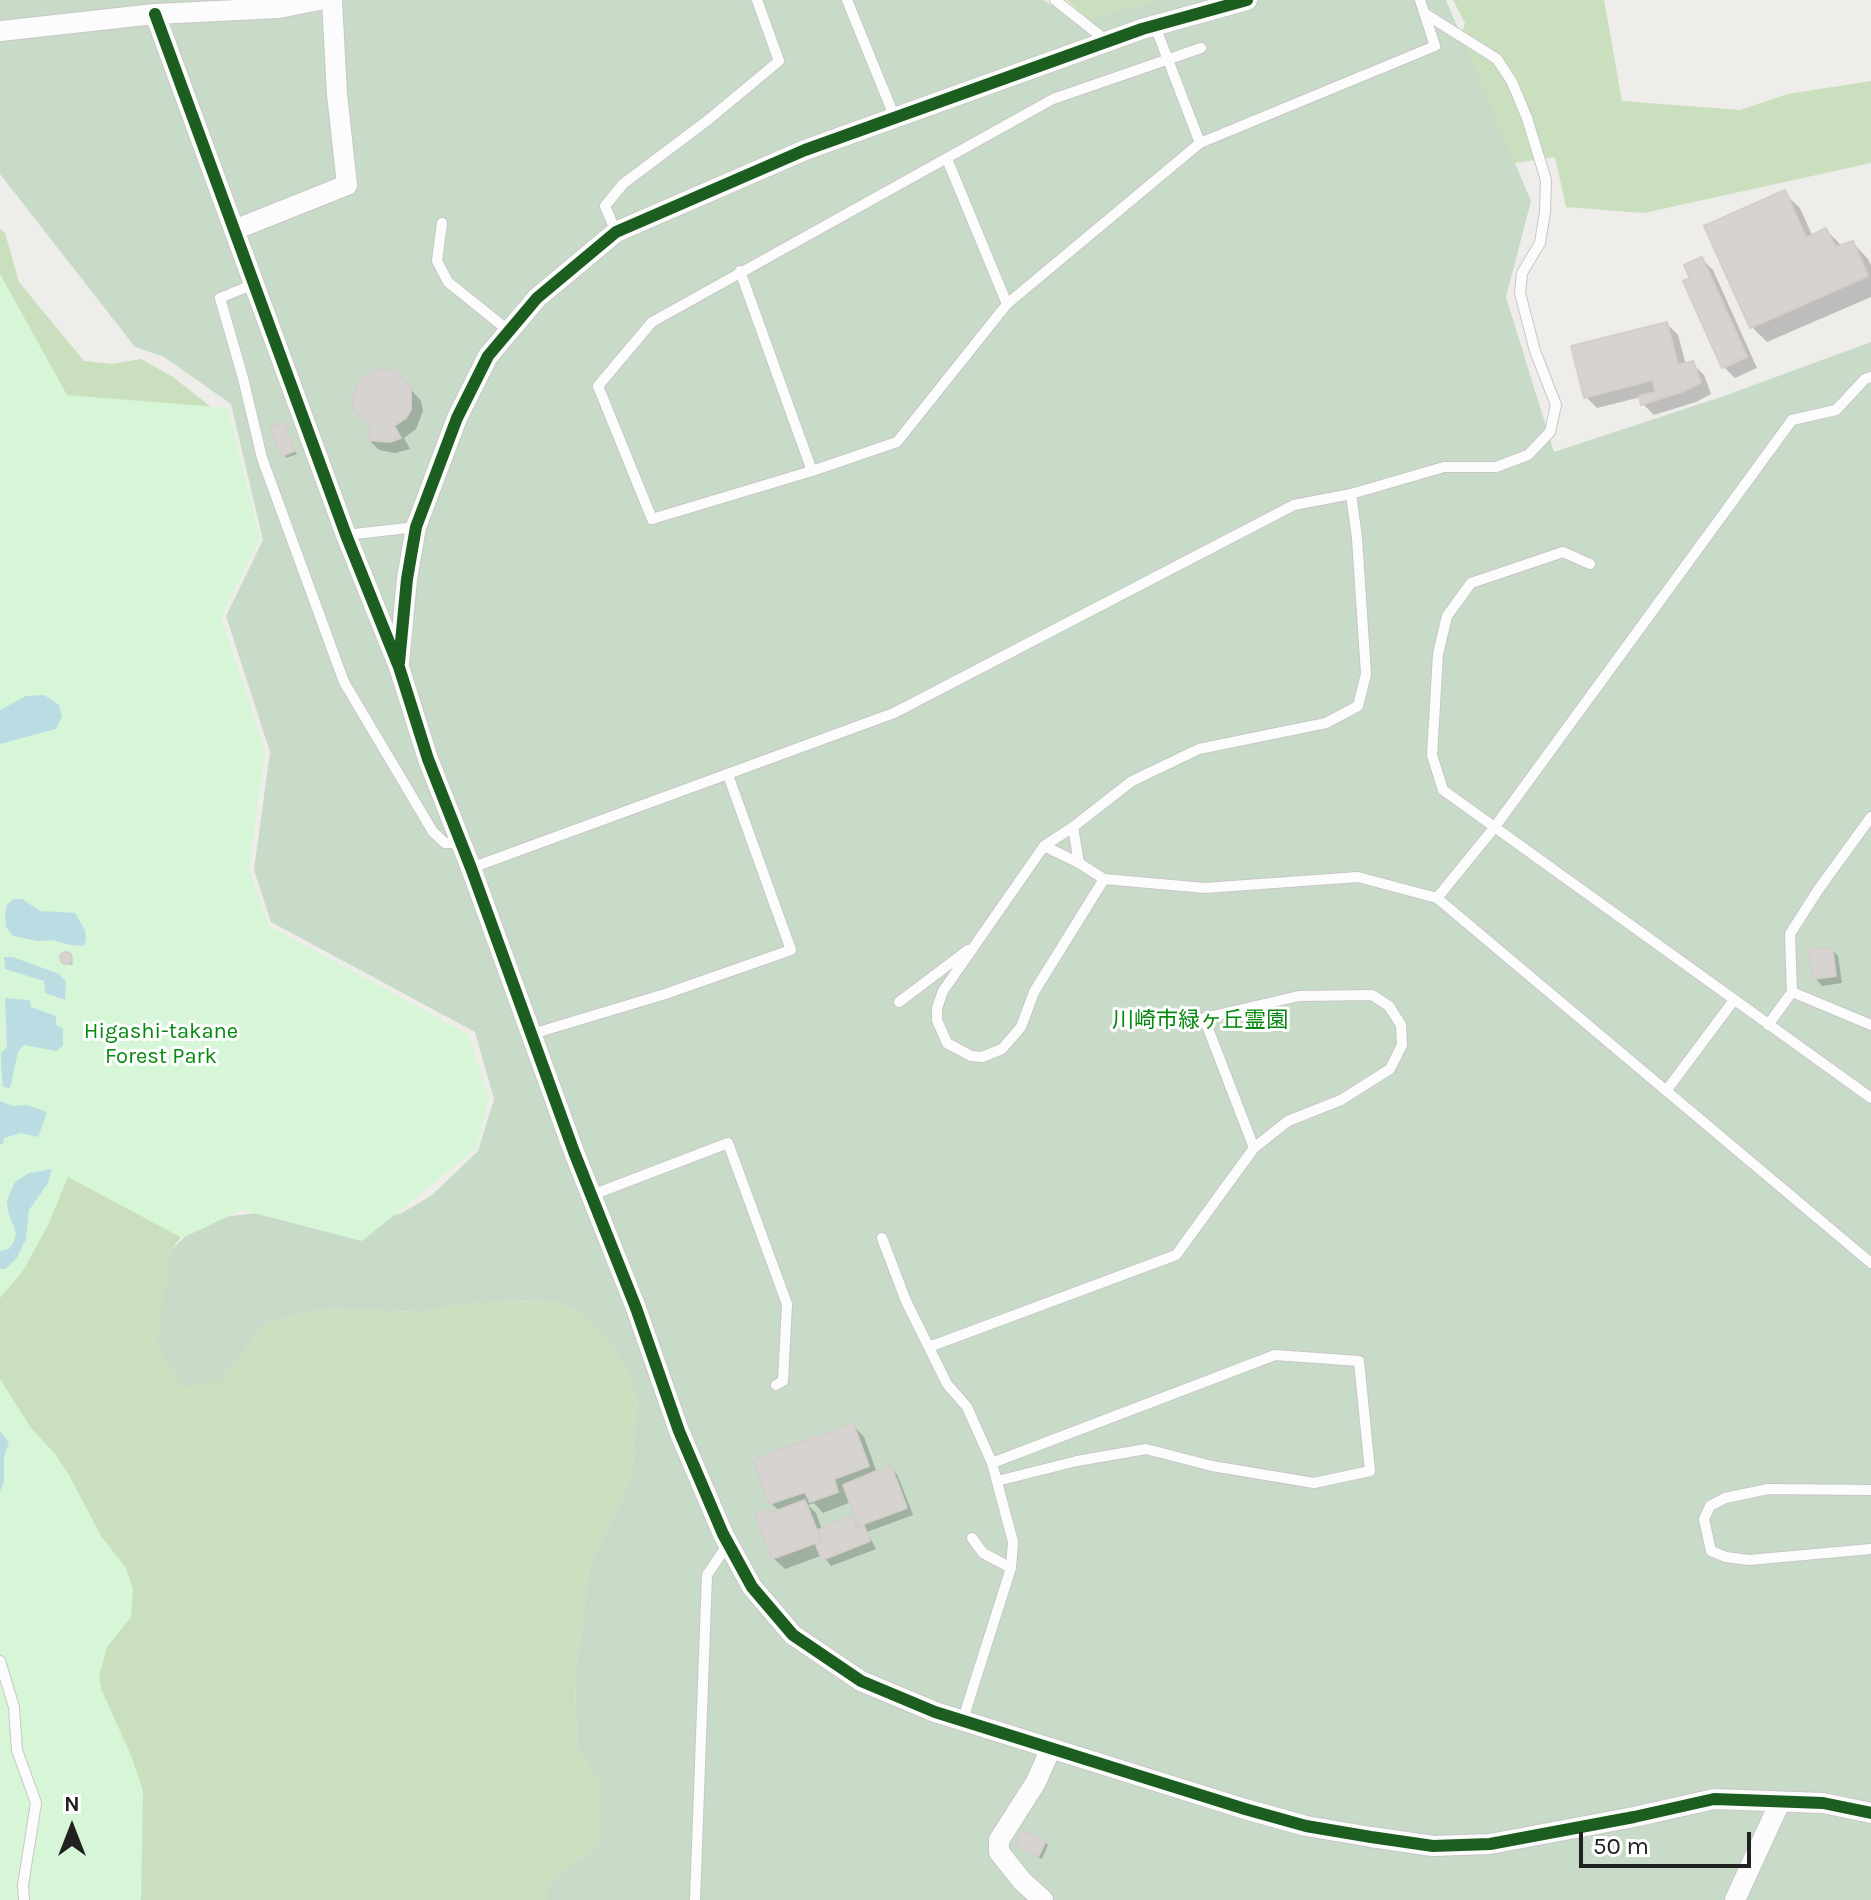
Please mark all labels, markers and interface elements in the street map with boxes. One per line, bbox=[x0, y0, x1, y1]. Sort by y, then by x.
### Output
park label: 川崎市緑ヶ丘霊園 bbox=[1112, 1008, 1288, 1034]
park label: Higashi-takane Forest Park bbox=[84, 1019, 238, 1070]
north arrow bbox=[32, 1788, 112, 1868]
text: N bbox=[64, 1791, 80, 1817]
scale bar bbox=[1583, 1816, 1755, 1866]
text: 50 m bbox=[1593, 1832, 1649, 1860]

